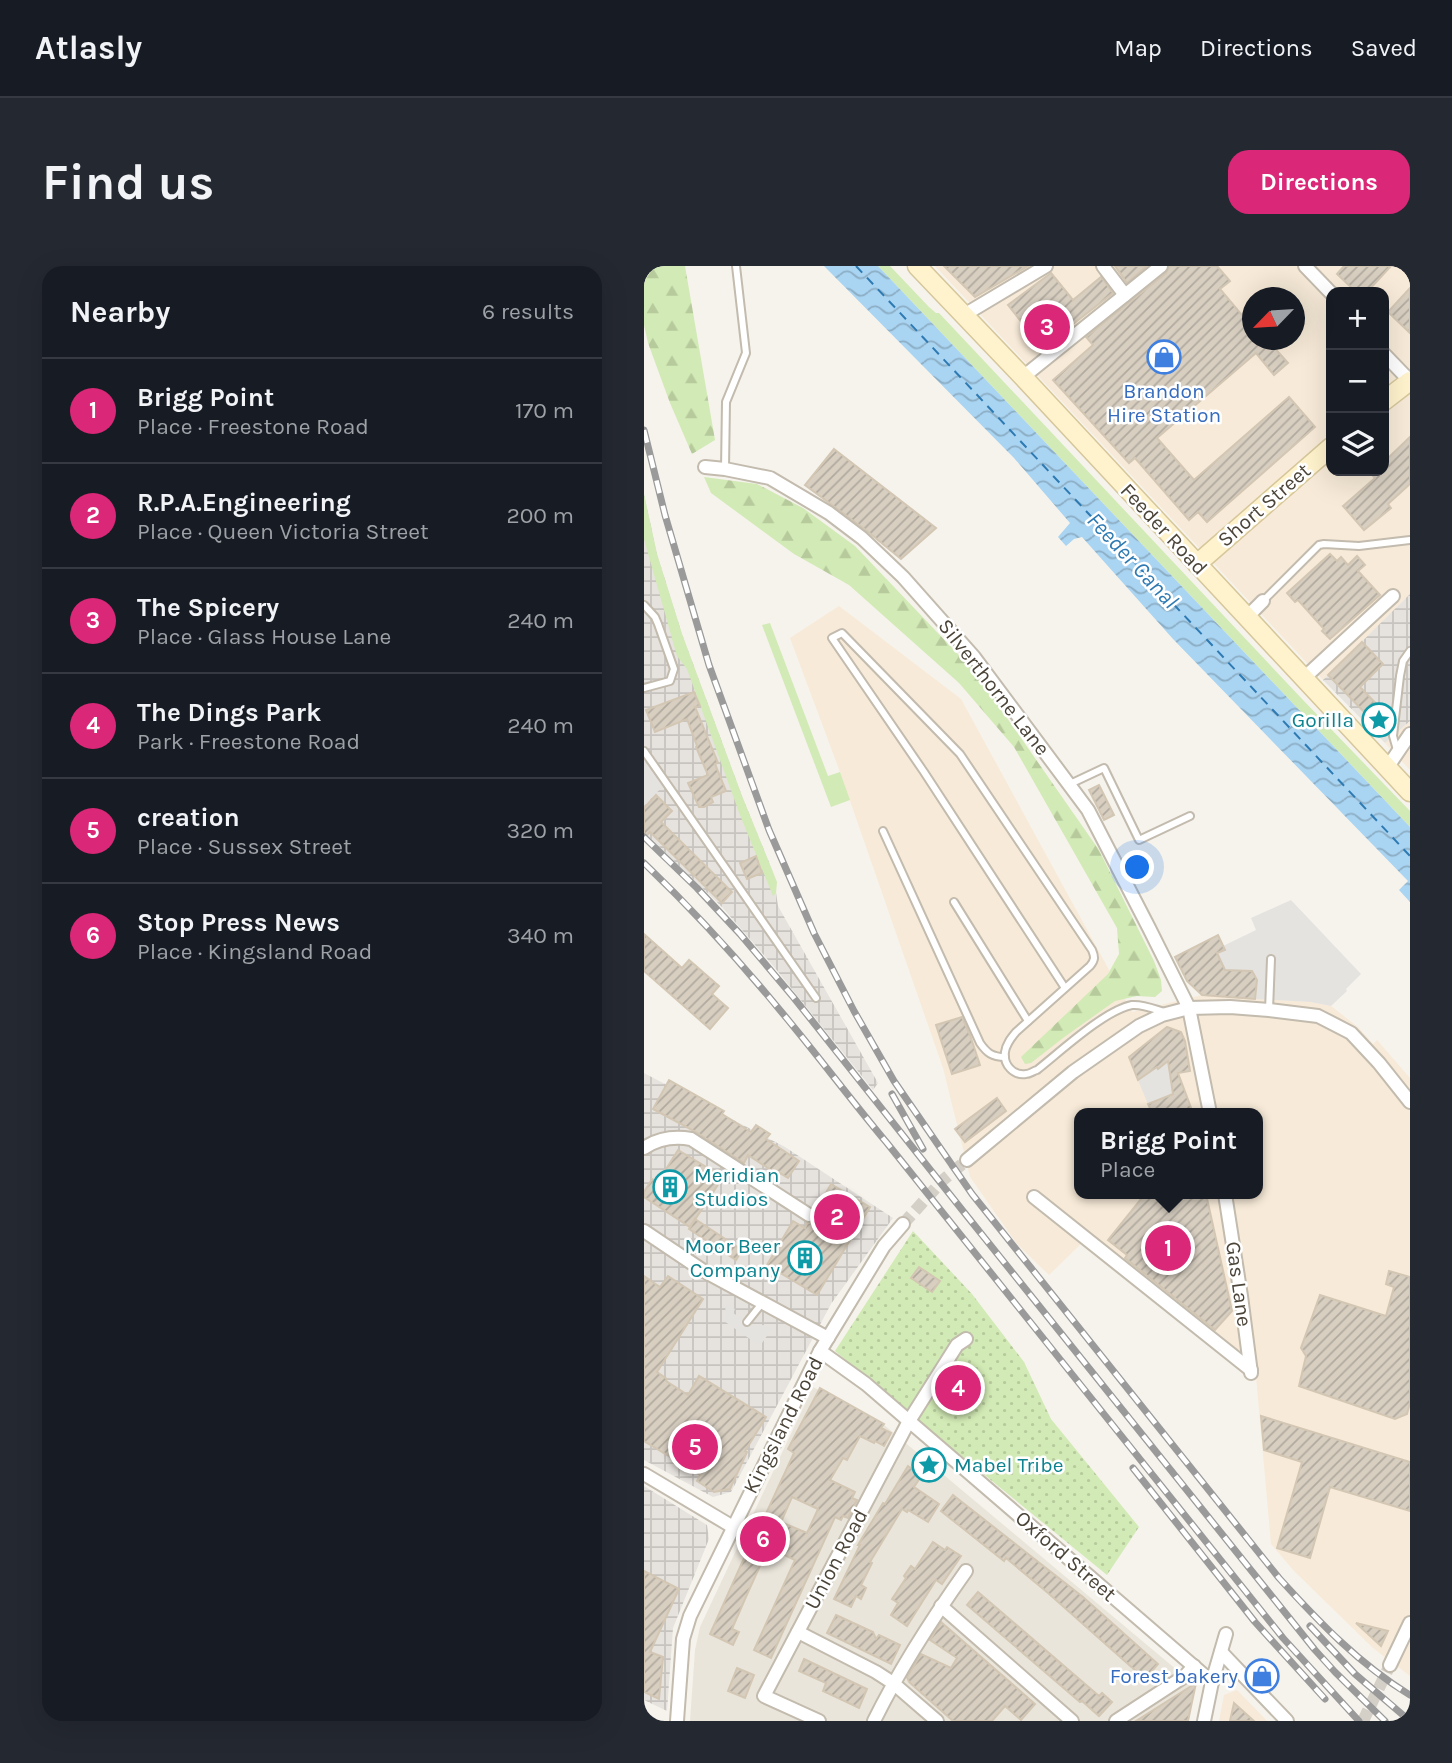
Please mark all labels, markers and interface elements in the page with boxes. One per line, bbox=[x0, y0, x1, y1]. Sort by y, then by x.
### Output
text: Atlasly bbox=[35, 29, 142, 67]
text: Map bbox=[1114, 34, 1162, 62]
text: Directions bbox=[1200, 34, 1313, 62]
text: Saved bbox=[1351, 34, 1417, 62]
button: Directions bbox=[1228, 150, 1410, 214]
text: Find us bbox=[42, 154, 214, 211]
north arrow bbox=[1242, 287, 1305, 350]
map controls bbox=[1326, 287, 1389, 476]
button: + bbox=[1326, 287, 1389, 350]
text: Nearby bbox=[70, 294, 170, 330]
text: 6 results bbox=[482, 298, 574, 325]
pin: 3 bbox=[1024, 301, 1070, 353]
shop icon: Brandon Hire Station bbox=[1145, 338, 1183, 376]
button: − bbox=[1326, 350, 1389, 413]
place label: Brandon Hire Station bbox=[1107, 379, 1221, 427]
text: Brigg Point bbox=[137, 382, 274, 413]
text: 1 bbox=[89, 397, 97, 424]
text: 170 m bbox=[515, 397, 574, 424]
text: Place · Freestone Road bbox=[137, 413, 369, 440]
button: layers bbox=[1326, 413, 1389, 476]
street label: Short Street bbox=[1213, 458, 1315, 552]
street label: Feeder Road bbox=[1116, 478, 1212, 580]
text: R.P.A.Engineering bbox=[137, 487, 351, 518]
text: 2 bbox=[86, 502, 100, 529]
text: 200 m bbox=[506, 502, 574, 529]
water label: Feeder Canal bbox=[1081, 507, 1184, 614]
text: Place · Queen Victoria Street bbox=[137, 518, 429, 545]
text: The Spicery bbox=[137, 592, 279, 623]
text: 3 bbox=[86, 607, 100, 634]
text: 240 m bbox=[507, 607, 574, 634]
street label: Silverthorne Lane bbox=[933, 614, 1055, 760]
text: Place · Glass House Lane bbox=[137, 623, 391, 650]
text: The Dings Park bbox=[137, 697, 321, 728]
place icon: Gorilla bbox=[1360, 701, 1398, 739]
place label: Gorilla bbox=[1292, 708, 1354, 732]
text: 4 bbox=[86, 712, 100, 739]
text: 240 m bbox=[507, 712, 574, 739]
text: Park · Freestone Road bbox=[137, 728, 360, 755]
text: creation bbox=[137, 802, 240, 833]
text: 5 bbox=[86, 817, 100, 844]
text: 320 m bbox=[506, 817, 574, 844]
text: Place · Sussex Street bbox=[137, 833, 352, 860]
your location bbox=[1120, 850, 1154, 884]
text: Stop Press News bbox=[137, 907, 340, 938]
text: 6 bbox=[86, 922, 100, 949]
text: 340 m bbox=[507, 922, 574, 949]
text: Place · Kingsland Road bbox=[137, 938, 372, 965]
popup bbox=[1074, 1108, 1263, 1199]
text: Brigg Point bbox=[1100, 1125, 1237, 1156]
text: Place bbox=[1100, 1156, 1155, 1183]
place label: Meridian Studios bbox=[694, 1163, 779, 1211]
building icon: Meridian Studios bbox=[651, 1168, 689, 1206]
pin: 2 bbox=[814, 1191, 860, 1243]
pin: 1 bbox=[1145, 1222, 1191, 1274]
place label: Moor Beer Company bbox=[684, 1234, 780, 1282]
building icon: Moor Beer Company bbox=[786, 1239, 824, 1277]
street label: Gas Lane bbox=[1221, 1240, 1257, 1328]
street label: Kingsland Road bbox=[738, 1353, 828, 1497]
pin: 4 bbox=[935, 1362, 981, 1414]
pin: 5 bbox=[672, 1421, 718, 1473]
place icon: Mabel Tribe bbox=[910, 1446, 948, 1484]
place label: Mabel Tribe bbox=[954, 1453, 1064, 1477]
street label: Union Road bbox=[800, 1505, 872, 1613]
street label: Oxford Street bbox=[1011, 1506, 1121, 1606]
pin: 6 bbox=[740, 1513, 786, 1565]
shop icon: Forest bakery bbox=[1243, 1657, 1281, 1695]
place label: Forest bakery bbox=[1110, 1664, 1238, 1688]

